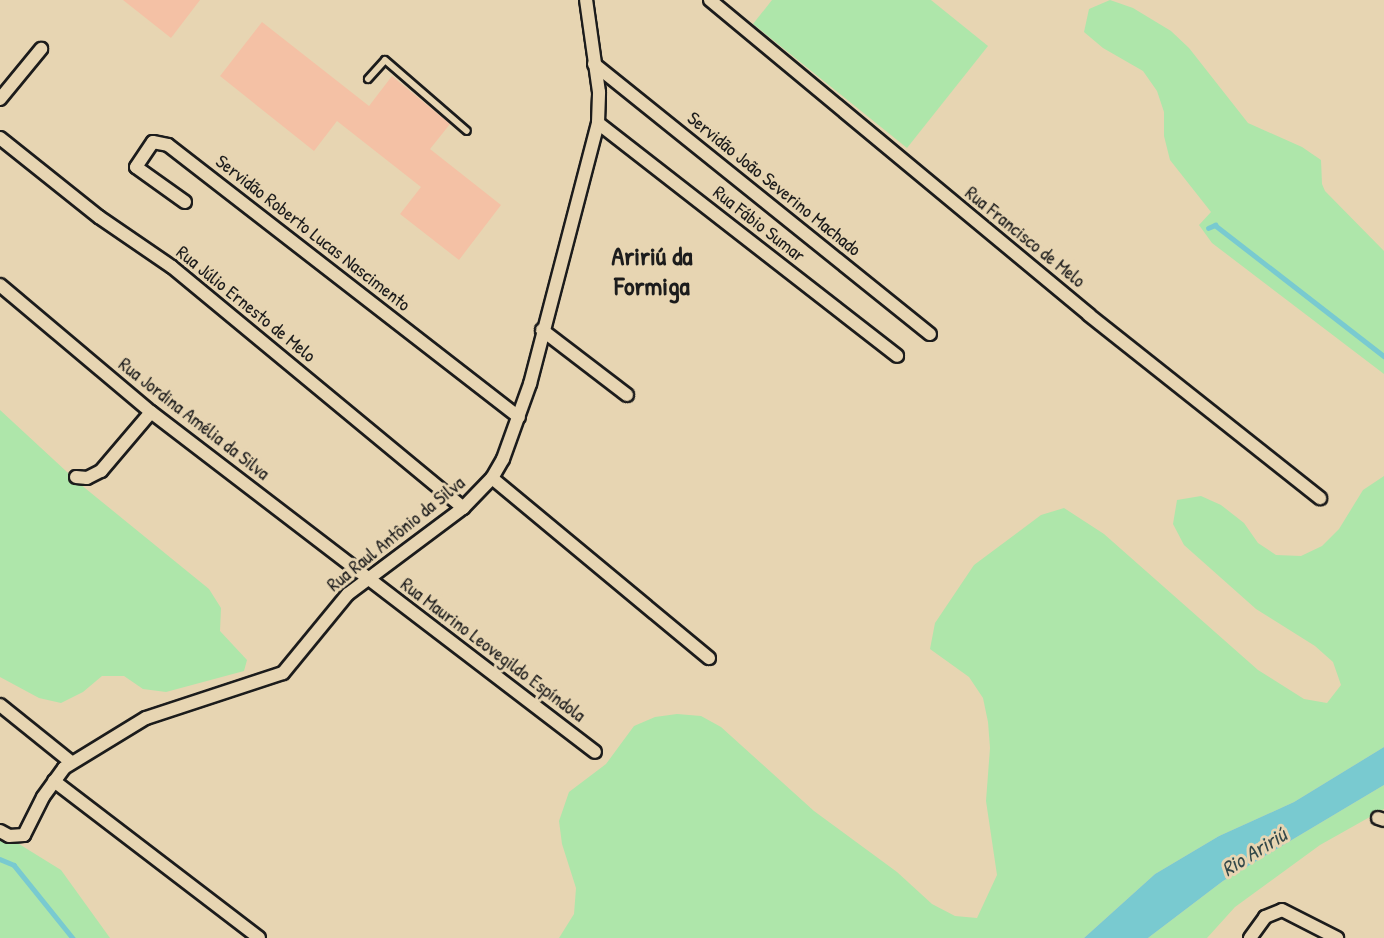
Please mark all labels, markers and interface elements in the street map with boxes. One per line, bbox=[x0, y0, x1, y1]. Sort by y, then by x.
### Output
street label: Servidão João Severino Machado bbox=[683, 107, 865, 261]
street label: Servidão Roberto Lucas Nascimento bbox=[211, 150, 415, 316]
street label: Rua Fábio Sumar bbox=[708, 181, 810, 267]
street label: Rua Francisco de Melo bbox=[960, 182, 1090, 292]
district label: Aririú da Formiga bbox=[611, 240, 693, 302]
street label: Rua Júlio Ernesto de Melo bbox=[172, 241, 320, 367]
street label: Rua Jordina Amélia da Silva bbox=[114, 353, 274, 485]
street label: Rua Raul Antônio da Silva bbox=[323, 472, 469, 596]
street label: Rua Maurino Leovegildo Espíndola bbox=[396, 573, 590, 727]
water label: Rio Aririú bbox=[1217, 822, 1291, 882]

